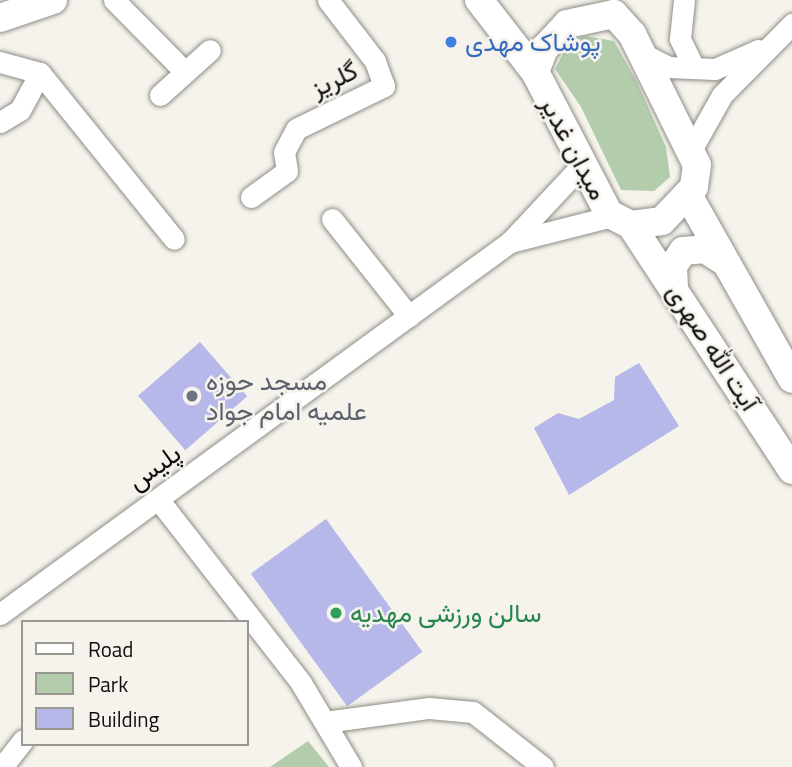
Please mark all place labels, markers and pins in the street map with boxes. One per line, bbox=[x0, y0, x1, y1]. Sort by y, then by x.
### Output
place label: پوشاک مهدی bbox=[465, 26, 601, 58]
marker: پوشاک مهدی bbox=[443, 34, 459, 50]
place label: مسجد حوزه علمیه امام جواد bbox=[206, 365, 367, 426]
marker: مسجد حوزه علمیه امام جواد bbox=[184, 388, 200, 404]
place label: سالن ورزشی مهدیه bbox=[350, 597, 542, 629]
marker: سالن ورزشی مهدیه bbox=[328, 605, 344, 621]

